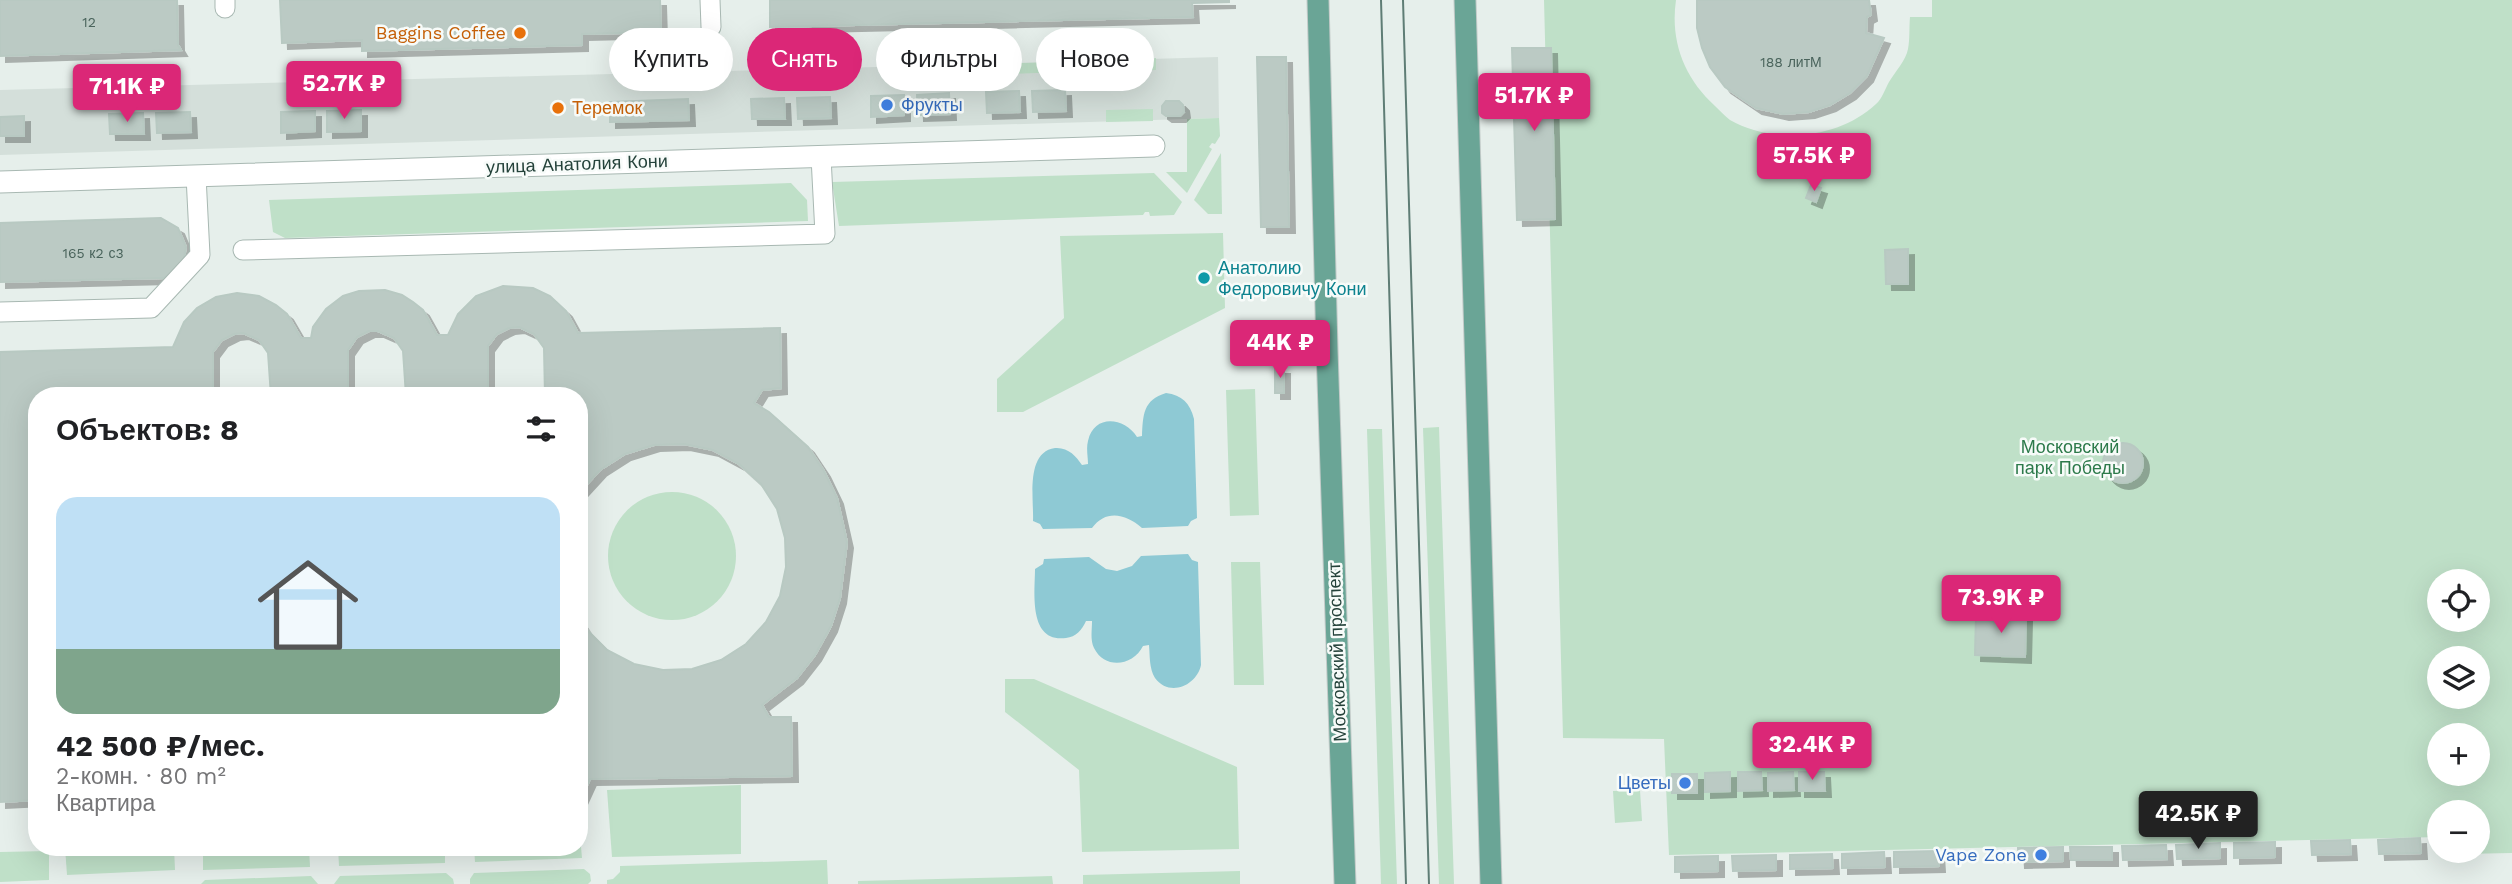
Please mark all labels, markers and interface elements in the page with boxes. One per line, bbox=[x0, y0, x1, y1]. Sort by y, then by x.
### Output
house number: 12 bbox=[82, 14, 96, 30]
place label: Baggins Coffee bbox=[376, 22, 506, 43]
marker: Baggins Coffee bbox=[512, 25, 528, 41]
chip: Купить bbox=[609, 28, 733, 91]
chip: Снять bbox=[747, 28, 862, 91]
chip: Фильтры bbox=[876, 28, 1022, 91]
chip: Новое bbox=[1036, 28, 1154, 91]
house number: 188 литМ bbox=[1760, 54, 1822, 70]
pin: 52.7K ₽ bbox=[279, 61, 409, 121]
pin: 71.1K ₽ bbox=[62, 64, 192, 124]
text: 52.7K ₽ bbox=[302, 70, 386, 97]
text: 71.1K ₽ bbox=[89, 73, 165, 100]
pin: 51.7K ₽ bbox=[1469, 74, 1599, 133]
text: 51.7K ₽ bbox=[1494, 82, 1574, 109]
place label: Фрукты bbox=[901, 94, 963, 115]
place label: Теремок bbox=[572, 97, 642, 118]
marker: Фрукты bbox=[879, 97, 895, 113]
marker: Теремок bbox=[550, 100, 566, 116]
pin: 57.5K ₽ bbox=[1749, 134, 1879, 193]
text: 57.5K ₽ bbox=[1773, 142, 1855, 169]
street label: улица Анатолия Кони bbox=[486, 150, 668, 177]
house number: 165 к2 с3 bbox=[62, 245, 124, 261]
place label: Анатолию Федоровичу Кони bbox=[1218, 257, 1366, 299]
marker: Анатолию Федоровичу Кони bbox=[1196, 270, 1212, 286]
pin: 44K ₽ bbox=[1231, 320, 1329, 380]
text: 44K ₽ bbox=[1246, 329, 1314, 356]
icon: filters bbox=[522, 410, 560, 448]
text: Объектов: 8 bbox=[56, 412, 239, 447]
park label: Московский парк Победы bbox=[2015, 436, 2125, 478]
icon: home bbox=[245, 542, 371, 668]
street label: Московский проспект bbox=[1323, 562, 1350, 742]
map controls bbox=[2427, 569, 2490, 863]
button: locate bbox=[2427, 569, 2490, 632]
pin: 73.9K ₽ bbox=[1936, 576, 2066, 635]
text: 73.9K ₽ bbox=[1958, 584, 2044, 611]
button: layers bbox=[2427, 646, 2490, 709]
pin: 32.4K ₽ bbox=[1747, 722, 1877, 782]
button: + bbox=[2427, 723, 2490, 786]
text: 42 500 ₽/мес. bbox=[56, 728, 265, 763]
text: 32.4K ₽ bbox=[1768, 731, 1856, 758]
text: 2-комн. · 80 m² bbox=[56, 763, 226, 790]
place label: Цветы bbox=[1618, 772, 1671, 793]
marker: Цветы bbox=[1677, 775, 1693, 791]
text: Квартира bbox=[56, 790, 155, 817]
pin: 42.5K ₽ bbox=[2133, 792, 2263, 851]
text: 42.5K ₽ bbox=[2155, 800, 2241, 827]
button: − bbox=[2427, 800, 2490, 863]
place label: Vape Zone bbox=[1935, 844, 2027, 865]
marker: Vape Zone bbox=[2033, 847, 2049, 863]

